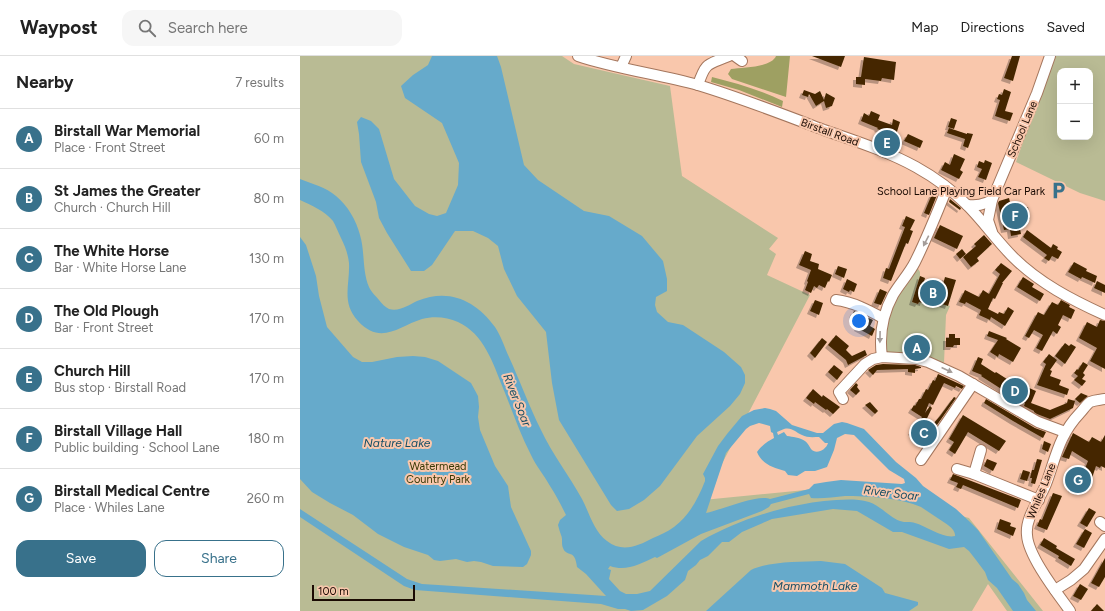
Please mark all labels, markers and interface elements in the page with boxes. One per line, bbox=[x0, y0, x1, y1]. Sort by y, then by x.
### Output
search box bbox=[122, 10, 402, 46]
text: Waypost bbox=[20, 16, 98, 39]
icon: search bbox=[136, 17, 158, 39]
text: Search here bbox=[168, 19, 248, 37]
text: Map bbox=[911, 19, 939, 36]
text: Directions bbox=[961, 19, 1024, 36]
text: Saved bbox=[1046, 19, 1085, 36]
map controls bbox=[1057, 68, 1093, 140]
button: + bbox=[1057, 68, 1093, 104]
text: Nearby bbox=[16, 72, 74, 92]
text: 7 results bbox=[235, 75, 284, 90]
street label: School Lane bbox=[1005, 99, 1040, 159]
button: − bbox=[1057, 104, 1093, 140]
street label: Birstall Road bbox=[799, 116, 861, 149]
text: Birstall War Memorial bbox=[54, 122, 200, 140]
pin: E bbox=[874, 128, 900, 158]
text: A bbox=[24, 131, 34, 146]
text: 60 m bbox=[254, 131, 284, 146]
text: Place · Front Street bbox=[54, 140, 166, 155]
parking icon: School Lane Playing Field Car Park bbox=[1048, 181, 1068, 201]
text: St James the Greater bbox=[54, 182, 200, 200]
place label: School Lane Playing Field Car Park bbox=[877, 185, 1046, 198]
text: B bbox=[25, 191, 33, 206]
text: 80 m bbox=[253, 191, 284, 206]
text: Church · Church Hill bbox=[54, 200, 171, 215]
pin: F bbox=[1002, 201, 1028, 231]
one-way arrow bbox=[922, 236, 929, 247]
text: The White Horse bbox=[54, 242, 169, 260]
text: C bbox=[24, 251, 34, 266]
text: 130 m bbox=[249, 251, 284, 266]
text: Bar · White Horse Lane bbox=[54, 260, 186, 275]
pin: B bbox=[920, 278, 946, 308]
text: The Old Plough bbox=[54, 302, 159, 320]
text: D bbox=[24, 311, 34, 326]
text: 170 m bbox=[249, 311, 284, 326]
your location bbox=[849, 311, 869, 331]
text: Bar · Front Street bbox=[54, 320, 153, 335]
one-way arrow bbox=[877, 331, 883, 344]
pin: A bbox=[904, 333, 930, 363]
text: Church Hill bbox=[54, 362, 131, 380]
one-way arrow bbox=[941, 367, 952, 373]
text: E bbox=[25, 371, 33, 386]
text: 170 m bbox=[249, 371, 284, 386]
water label: River Soar bbox=[500, 372, 534, 429]
pin: D bbox=[1002, 376, 1028, 406]
text: Bus stop · Birstall Road bbox=[54, 380, 186, 395]
pin: C bbox=[911, 418, 937, 448]
text: Birstall Village Hall bbox=[54, 422, 182, 440]
text: F bbox=[25, 431, 33, 446]
text: 180 m bbox=[248, 431, 284, 446]
water label: Nature Lake bbox=[364, 436, 431, 450]
text: Public building · School Lane bbox=[54, 440, 220, 455]
park label: Watermead Country Park bbox=[406, 460, 471, 486]
street label: Whiles Lane bbox=[1024, 461, 1059, 521]
pin: G bbox=[1065, 465, 1091, 495]
text: Birstall Medical Centre bbox=[54, 482, 210, 500]
water label: River Soar bbox=[863, 483, 920, 503]
text: G bbox=[24, 491, 34, 506]
text: 260 m bbox=[247, 491, 284, 506]
text: Place · Whiles Lane bbox=[54, 500, 165, 515]
button: Save bbox=[16, 540, 146, 577]
button: Share bbox=[154, 540, 284, 577]
water label: Mammoth Lake bbox=[773, 579, 858, 593]
scale bar bbox=[312, 583, 415, 602]
text: 100 m bbox=[318, 585, 349, 598]

